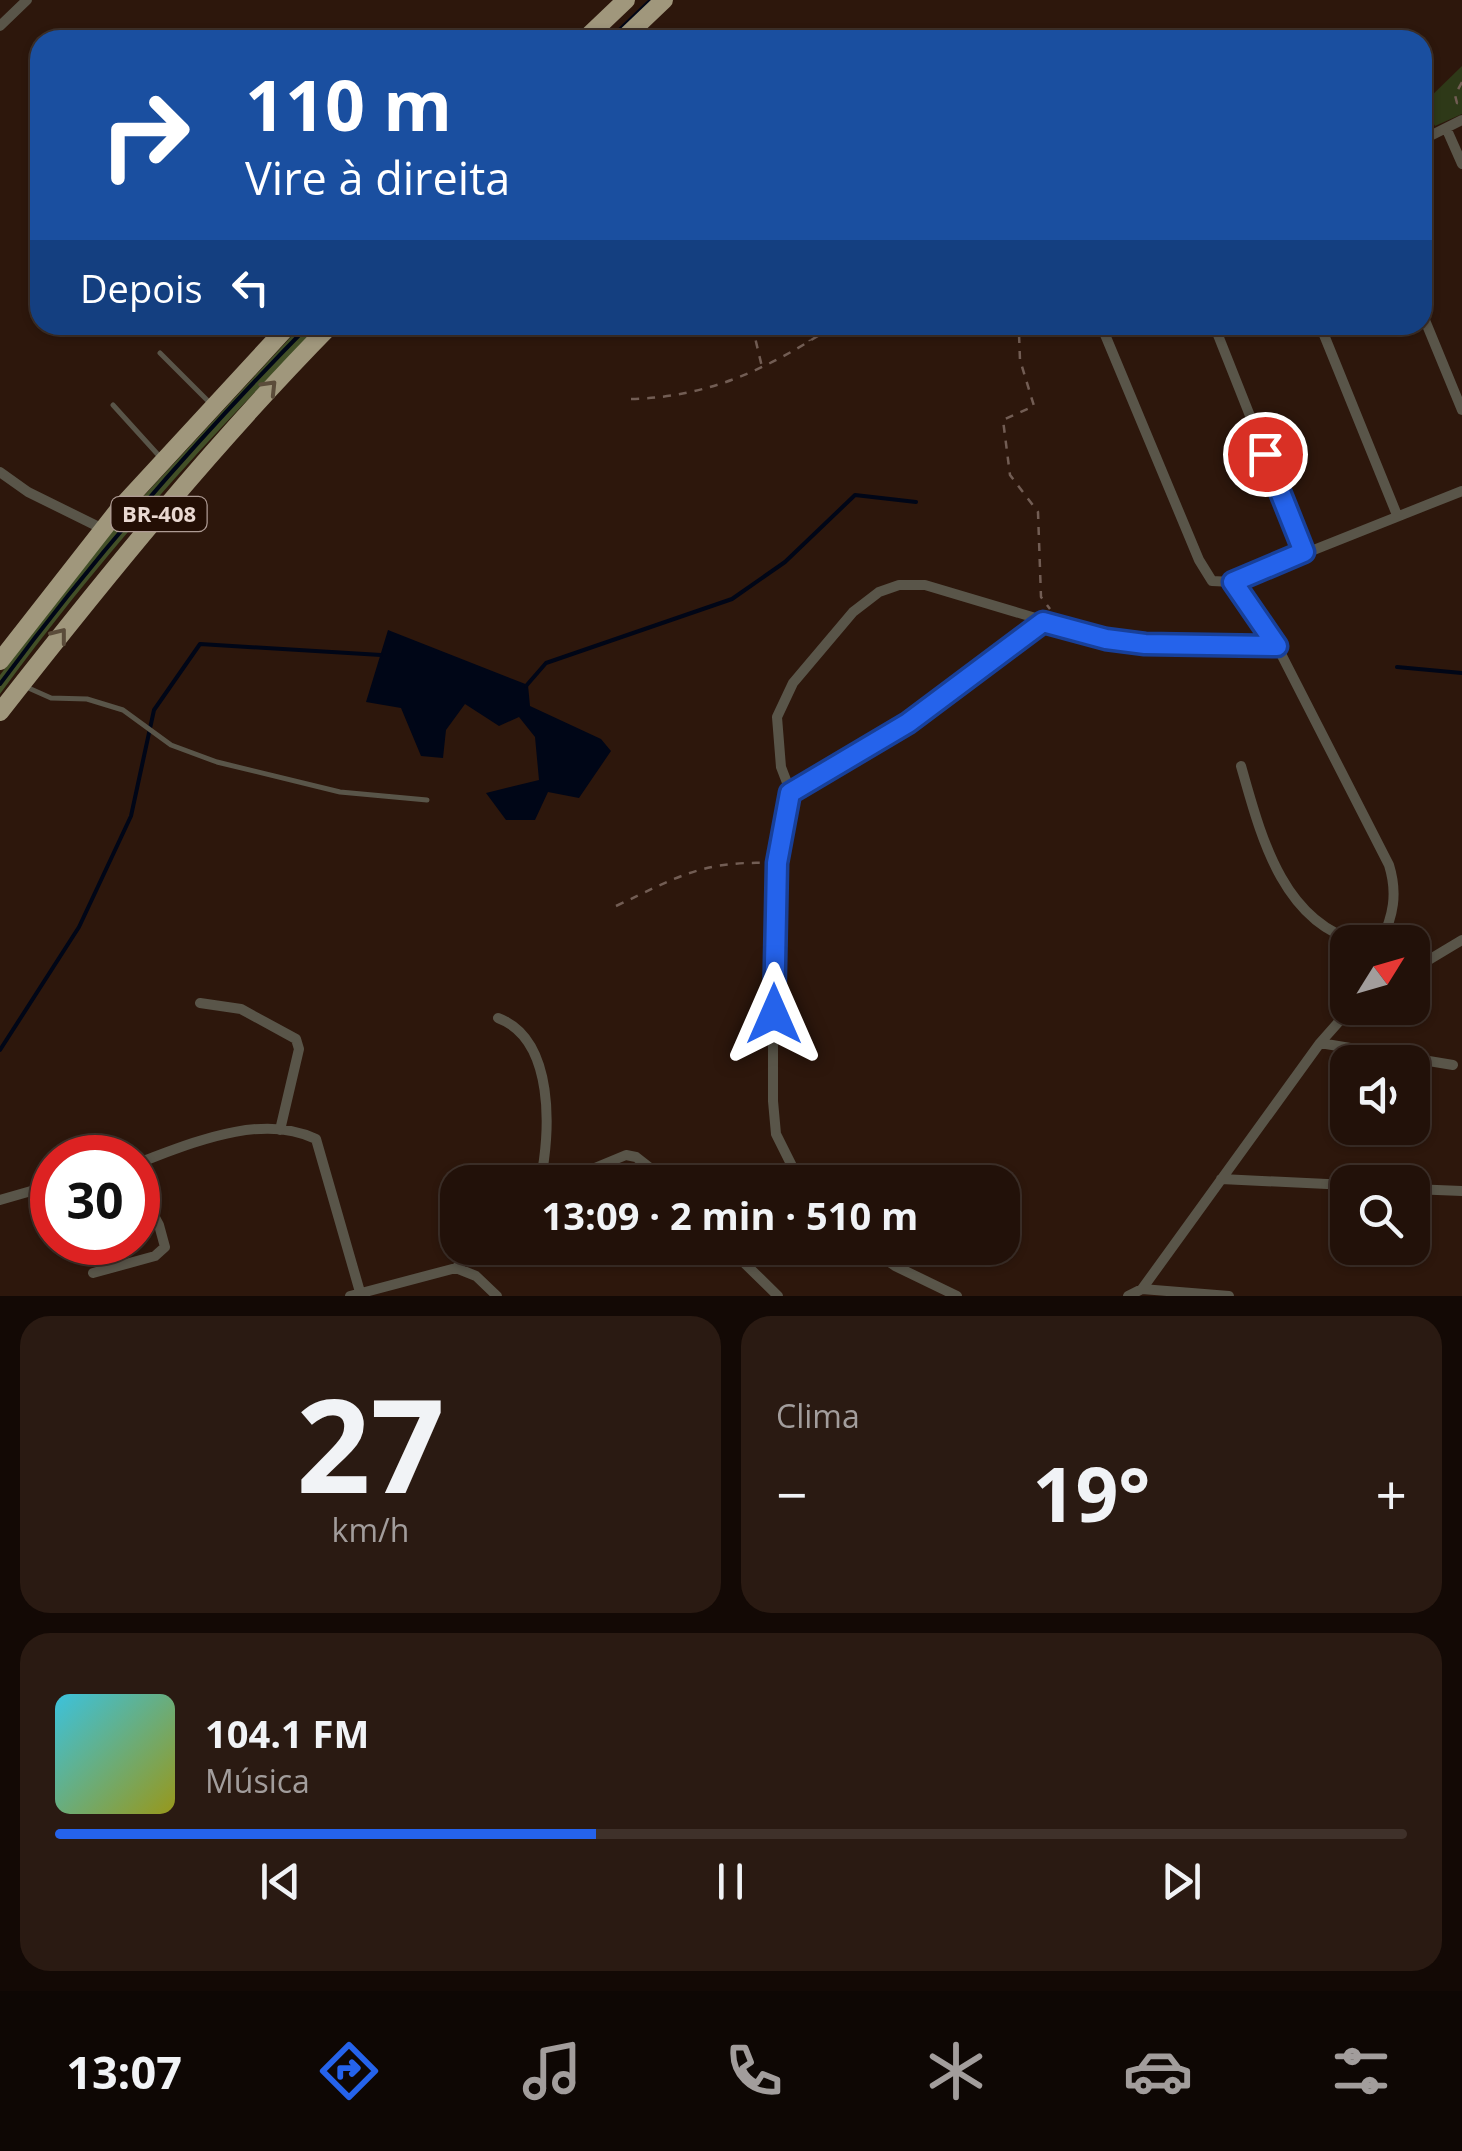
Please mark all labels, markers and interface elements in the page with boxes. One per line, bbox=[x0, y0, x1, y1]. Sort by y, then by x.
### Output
text: 110 m bbox=[245, 56, 452, 152]
icon: right bbox=[80, 70, 210, 200]
text: Vire à direita bbox=[245, 147, 510, 208]
icon: left bbox=[223, 260, 278, 315]
text: Depois bbox=[80, 262, 203, 314]
one-way arrow bbox=[258, 381, 276, 399]
pin bbox=[1223, 412, 1308, 497]
icon: arrive bbox=[1238, 427, 1293, 482]
road number: BR-408 bbox=[112, 497, 206, 531]
one-way arrow bbox=[48, 628, 66, 646]
north arrow bbox=[1330, 925, 1430, 1025]
map controls bbox=[1330, 925, 1430, 1265]
position arrow bbox=[722, 962, 826, 1066]
button: sound bbox=[1330, 1045, 1430, 1145]
speed limit sign: 30 bbox=[30, 1135, 160, 1265]
button: search bbox=[1330, 1165, 1430, 1265]
text: 13:09 · 2 min · 510 m bbox=[542, 1189, 918, 1241]
text: 27 bbox=[296, 1354, 445, 1531]
text: Clima bbox=[776, 1394, 860, 1437]
text: 19° bbox=[1033, 1442, 1150, 1544]
text: − bbox=[776, 1456, 807, 1531]
text: + bbox=[1376, 1456, 1407, 1531]
text: km/h bbox=[332, 1508, 409, 1551]
text: 104.1 FM bbox=[205, 1707, 369, 1759]
text: Música bbox=[205, 1759, 310, 1802]
icon: previous bbox=[253, 1854, 308, 1909]
icon: pause bbox=[703, 1854, 758, 1909]
icon: next bbox=[1154, 1854, 1209, 1909]
icon: directions bbox=[314, 2036, 384, 2106]
icon: music bbox=[517, 2036, 587, 2106]
icon: phone bbox=[719, 2036, 789, 2106]
icon: climate bbox=[921, 2036, 991, 2106]
icon: car bbox=[1123, 2036, 1193, 2106]
icon: filters bbox=[1326, 2036, 1396, 2106]
text: 13:07 bbox=[66, 2041, 182, 2102]

